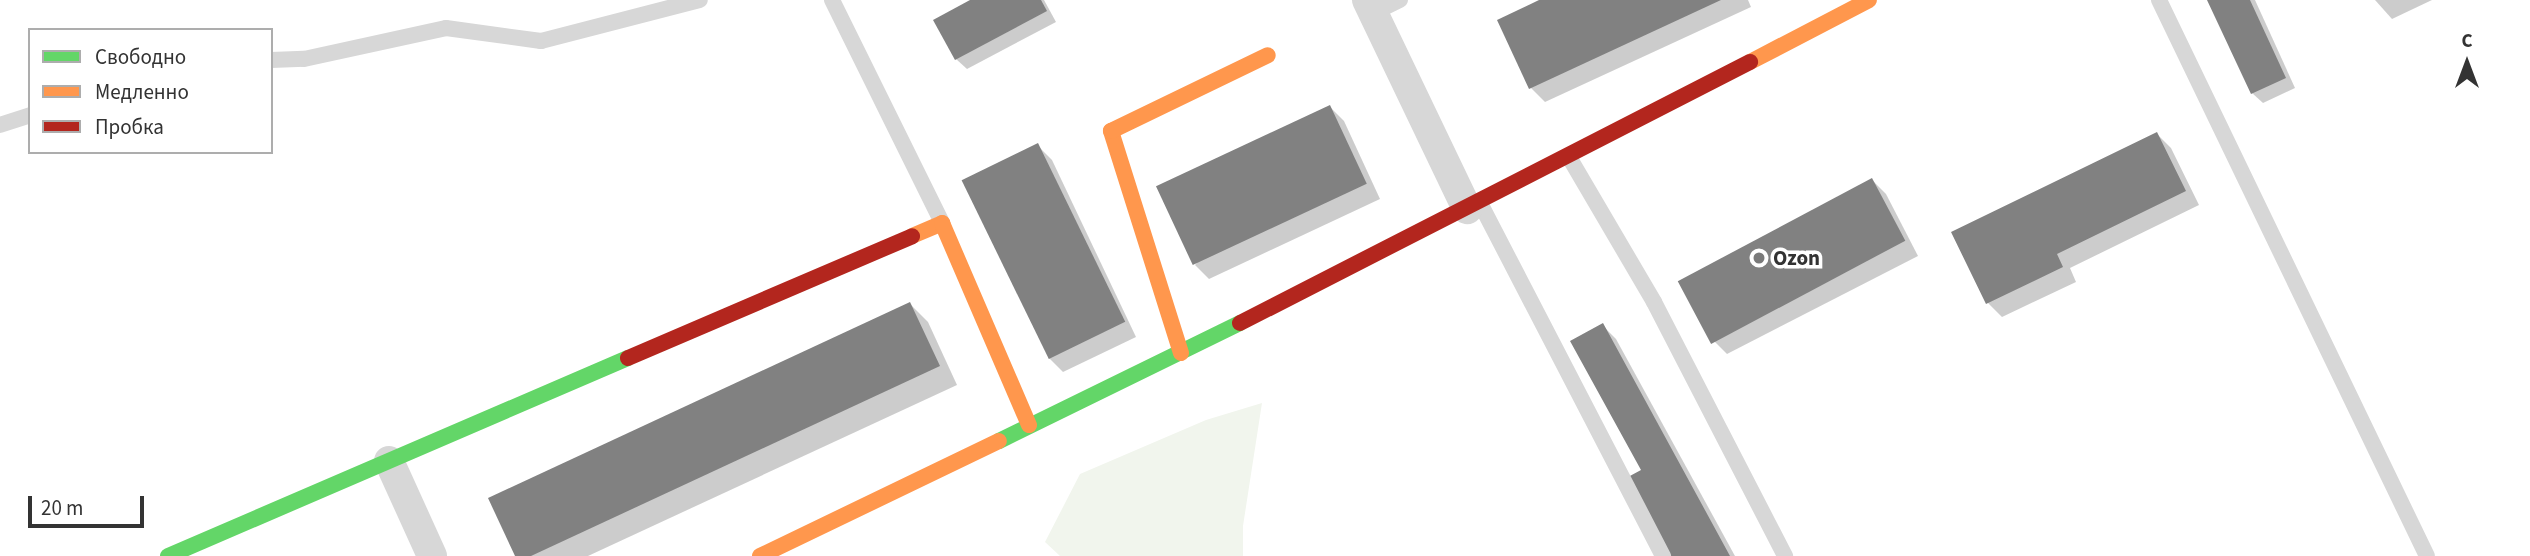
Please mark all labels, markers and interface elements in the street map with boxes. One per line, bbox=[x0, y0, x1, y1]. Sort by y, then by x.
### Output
legend bbox=[28, 28, 273, 154]
north arrow bbox=[2432, 28, 2502, 98]
text: С bbox=[2461, 28, 2473, 55]
text: Свободно bbox=[95, 42, 186, 72]
text: Медленно bbox=[95, 77, 189, 107]
text: Пробка bbox=[95, 112, 164, 142]
place label: Ozon bbox=[1773, 245, 1820, 271]
marker: Ozon bbox=[1751, 250, 1767, 266]
scale bar bbox=[32, 482, 147, 526]
text: 20 m bbox=[41, 493, 83, 523]

